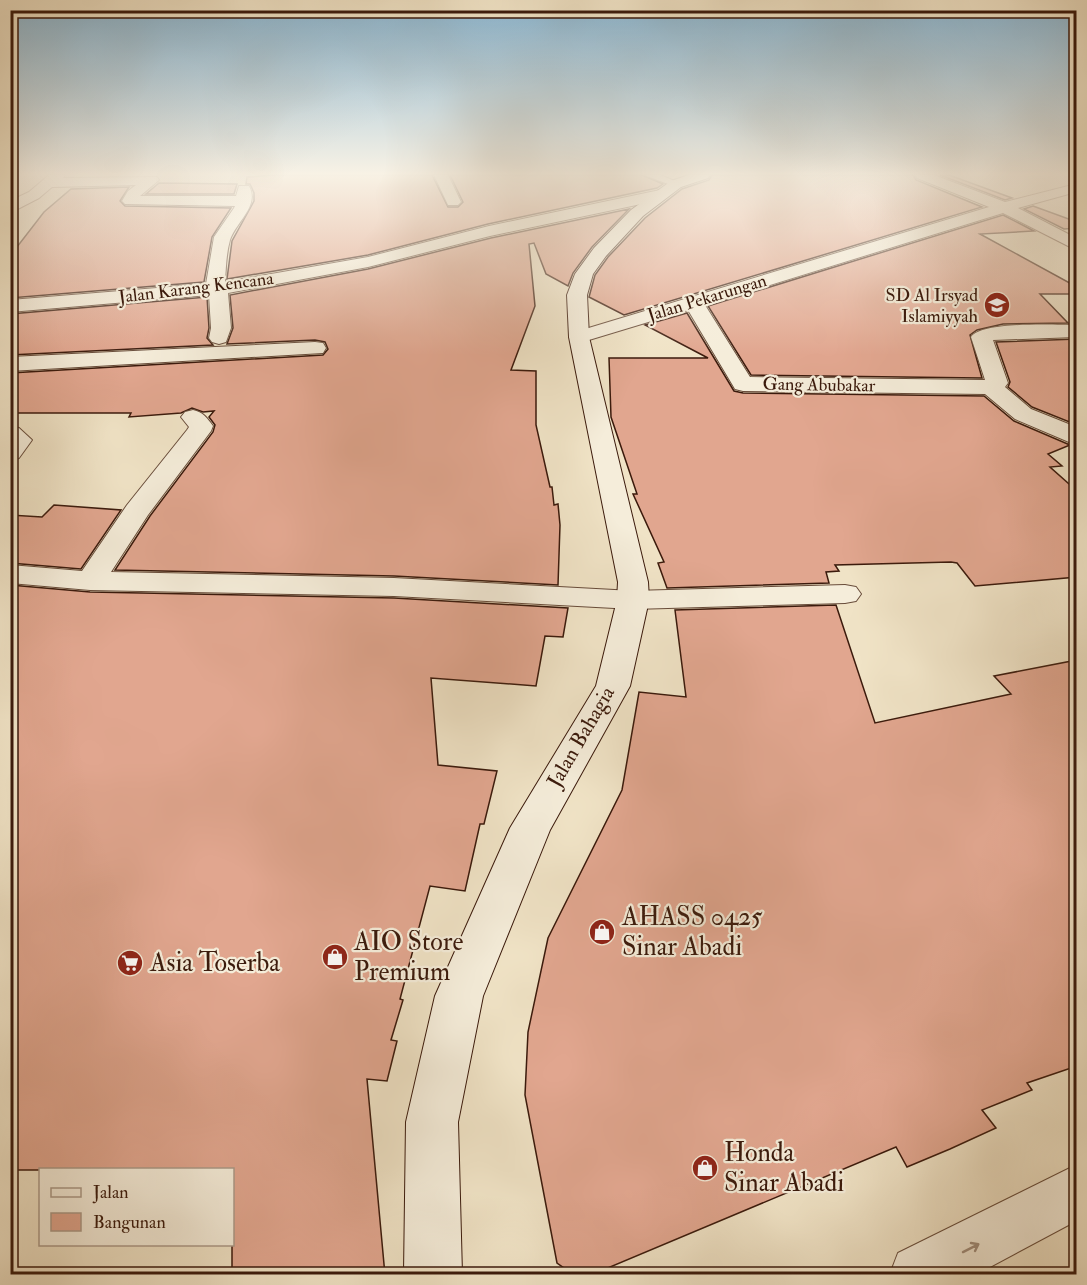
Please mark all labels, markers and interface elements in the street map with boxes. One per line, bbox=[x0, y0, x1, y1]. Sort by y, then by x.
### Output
street label: Jalan Karang Kencana bbox=[116, 267, 275, 309]
street label: Jalan Pekarungan bbox=[644, 269, 769, 327]
place label: SD Al Irsyad Islamiyyah bbox=[885, 284, 979, 328]
school or university icon: SD Al Irsyad Islamiyyah bbox=[982, 290, 1012, 320]
street label: Gang Abubakar bbox=[762, 373, 876, 397]
street label: Jalan Bahagia bbox=[541, 681, 621, 793]
place label: AHASS 0425 Sinar Abadi bbox=[621, 901, 763, 963]
shop icon: AHASS 0425 Sinar Abadi bbox=[587, 917, 617, 947]
place label: AIO Store Premium bbox=[353, 926, 463, 988]
shop icon: AIO Store Premium bbox=[320, 942, 350, 972]
place label: Asia Toserba bbox=[149, 947, 280, 979]
supermarket icon: Asia Toserba bbox=[115, 948, 145, 978]
place label: Honda Sinar Abadi bbox=[724, 1137, 844, 1199]
shop icon: Honda Sinar Abadi bbox=[690, 1153, 720, 1183]
legend bbox=[39, 1168, 234, 1246]
text: Jalan bbox=[92, 1181, 129, 1204]
text: Bangunan bbox=[93, 1211, 166, 1234]
one-way arrow bbox=[962, 1242, 980, 1253]

